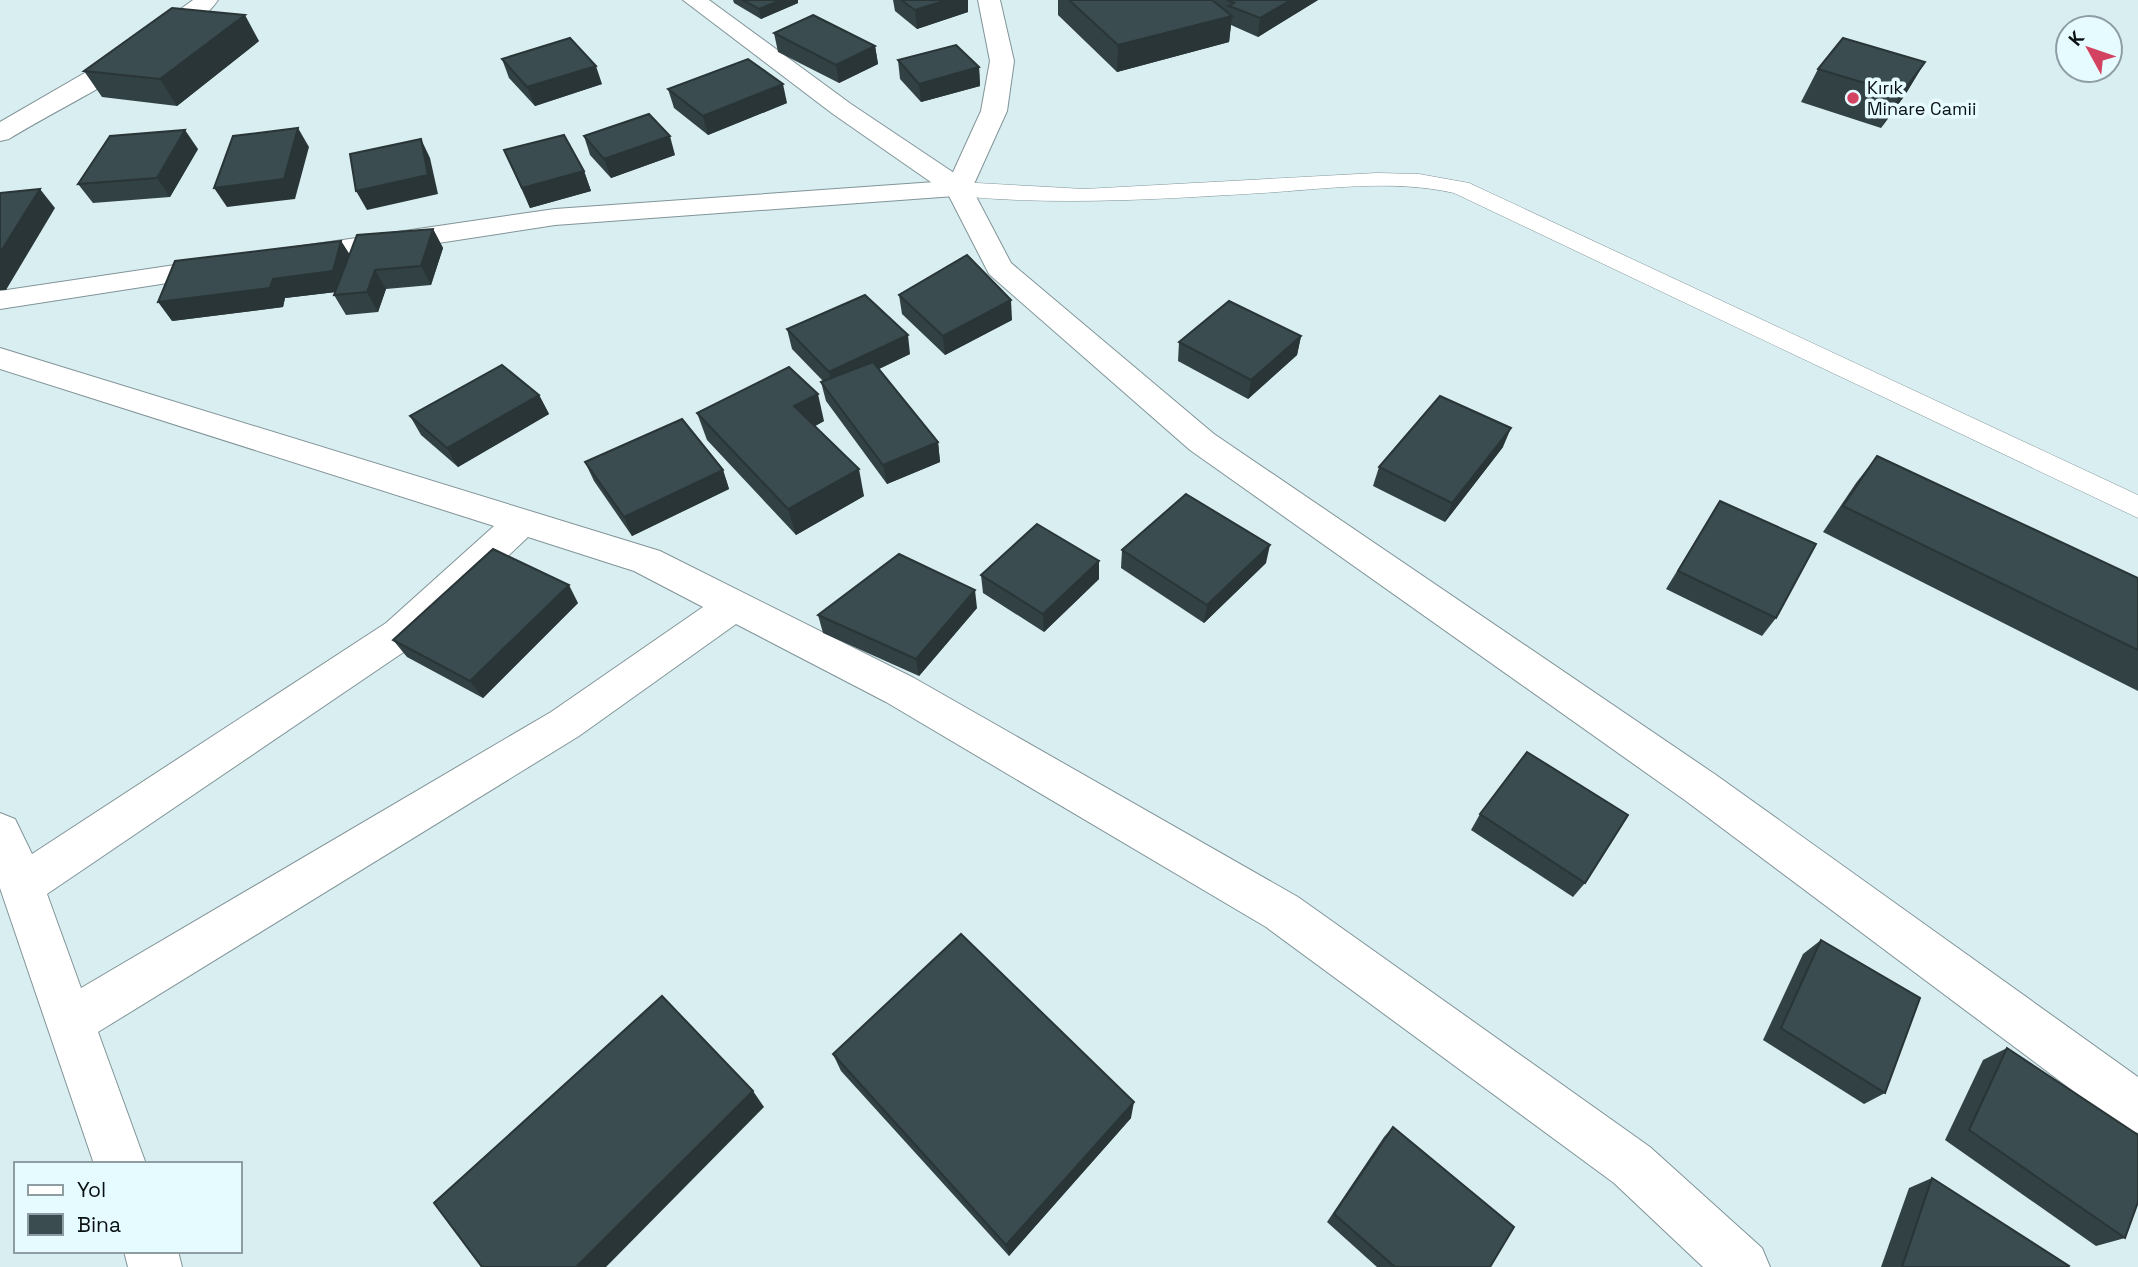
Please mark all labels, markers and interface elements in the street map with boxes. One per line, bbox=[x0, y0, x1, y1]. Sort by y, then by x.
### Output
north arrow bbox=[2054, 14, 2124, 84]
text: K bbox=[2063, 26, 2090, 51]
place label: Kırık Minare Camii bbox=[1867, 76, 1976, 120]
marker: Kırık Minare Camii bbox=[1845, 90, 1861, 106]
legend bbox=[14, 1162, 242, 1253]
text: Yol bbox=[77, 1176, 106, 1203]
text: Bina bbox=[77, 1211, 121, 1238]

